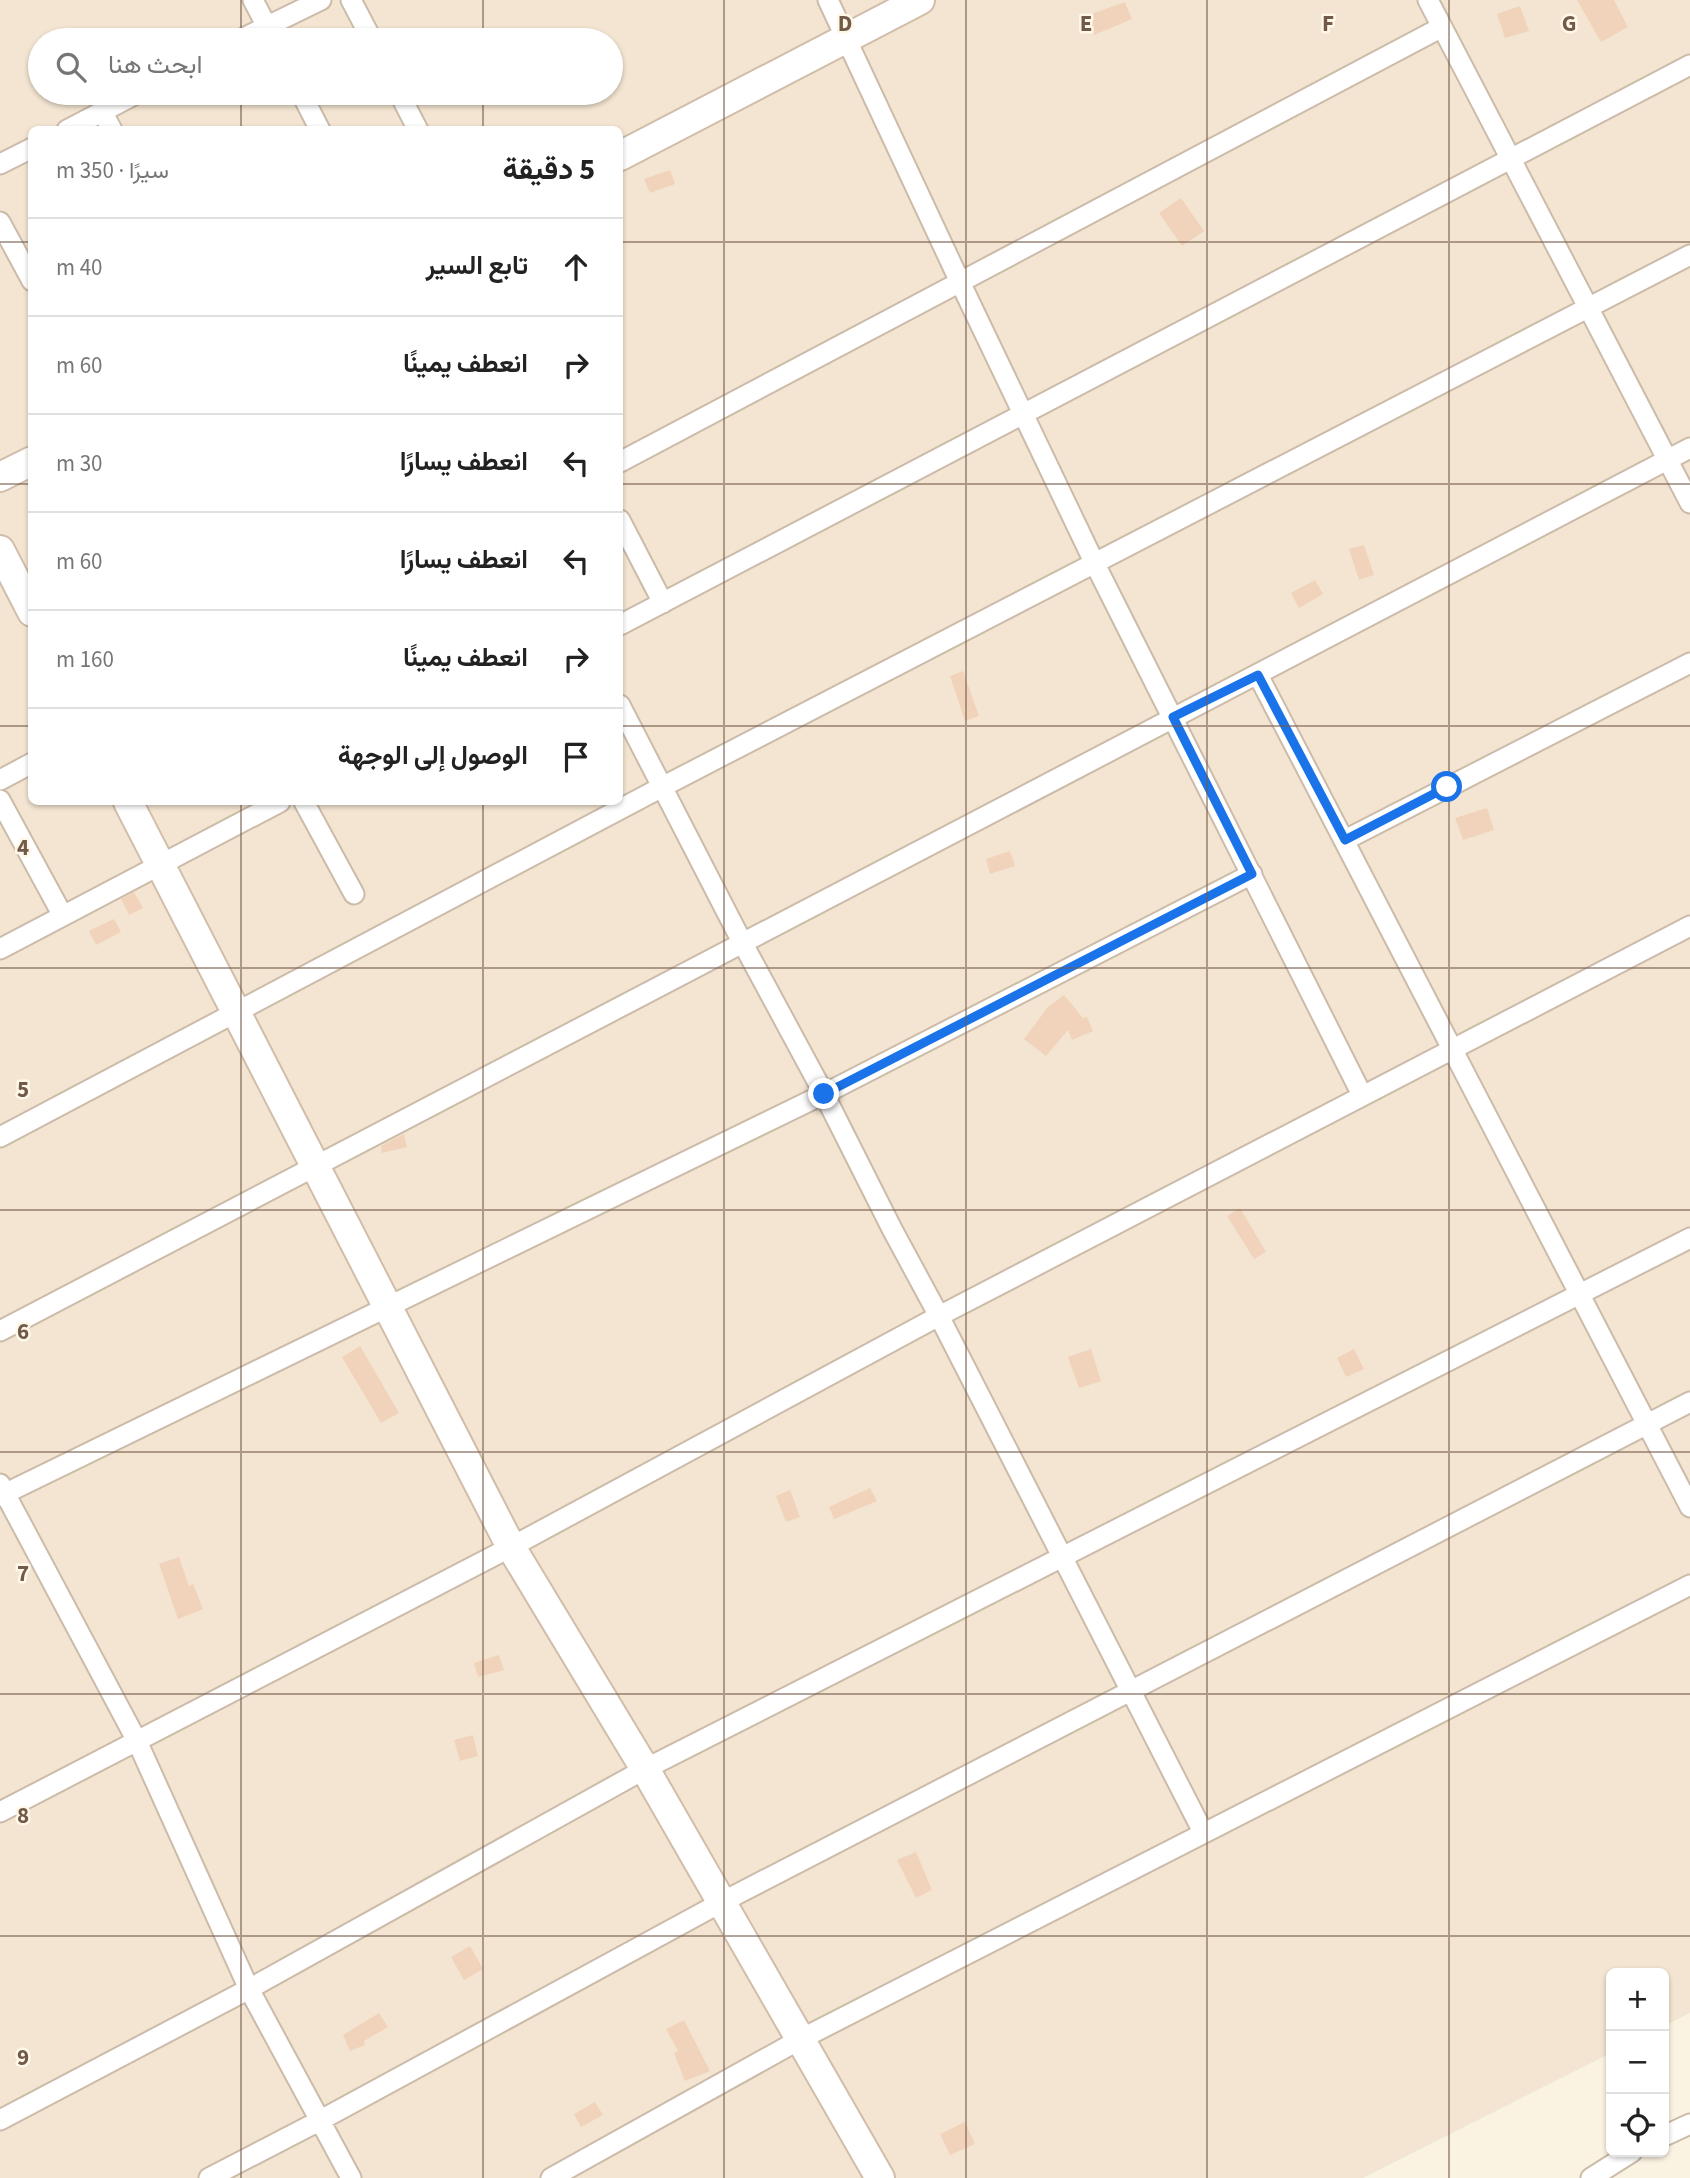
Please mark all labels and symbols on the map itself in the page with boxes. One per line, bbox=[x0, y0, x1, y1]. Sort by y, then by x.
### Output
text: D bbox=[838, 7, 852, 40]
text: E bbox=[1080, 7, 1092, 40]
text: F bbox=[1322, 7, 1334, 40]
text: G bbox=[1562, 7, 1576, 40]
route start bbox=[1431, 771, 1462, 802]
text: 4 bbox=[17, 831, 29, 864]
text: 5 bbox=[17, 1073, 29, 1106]
route end bbox=[808, 1078, 839, 1109]
text: 6 bbox=[17, 1315, 29, 1348]
text: 7 bbox=[17, 1557, 29, 1590]
text: 8 bbox=[17, 1799, 29, 1832]
text: 9 bbox=[17, 2041, 29, 2074]

